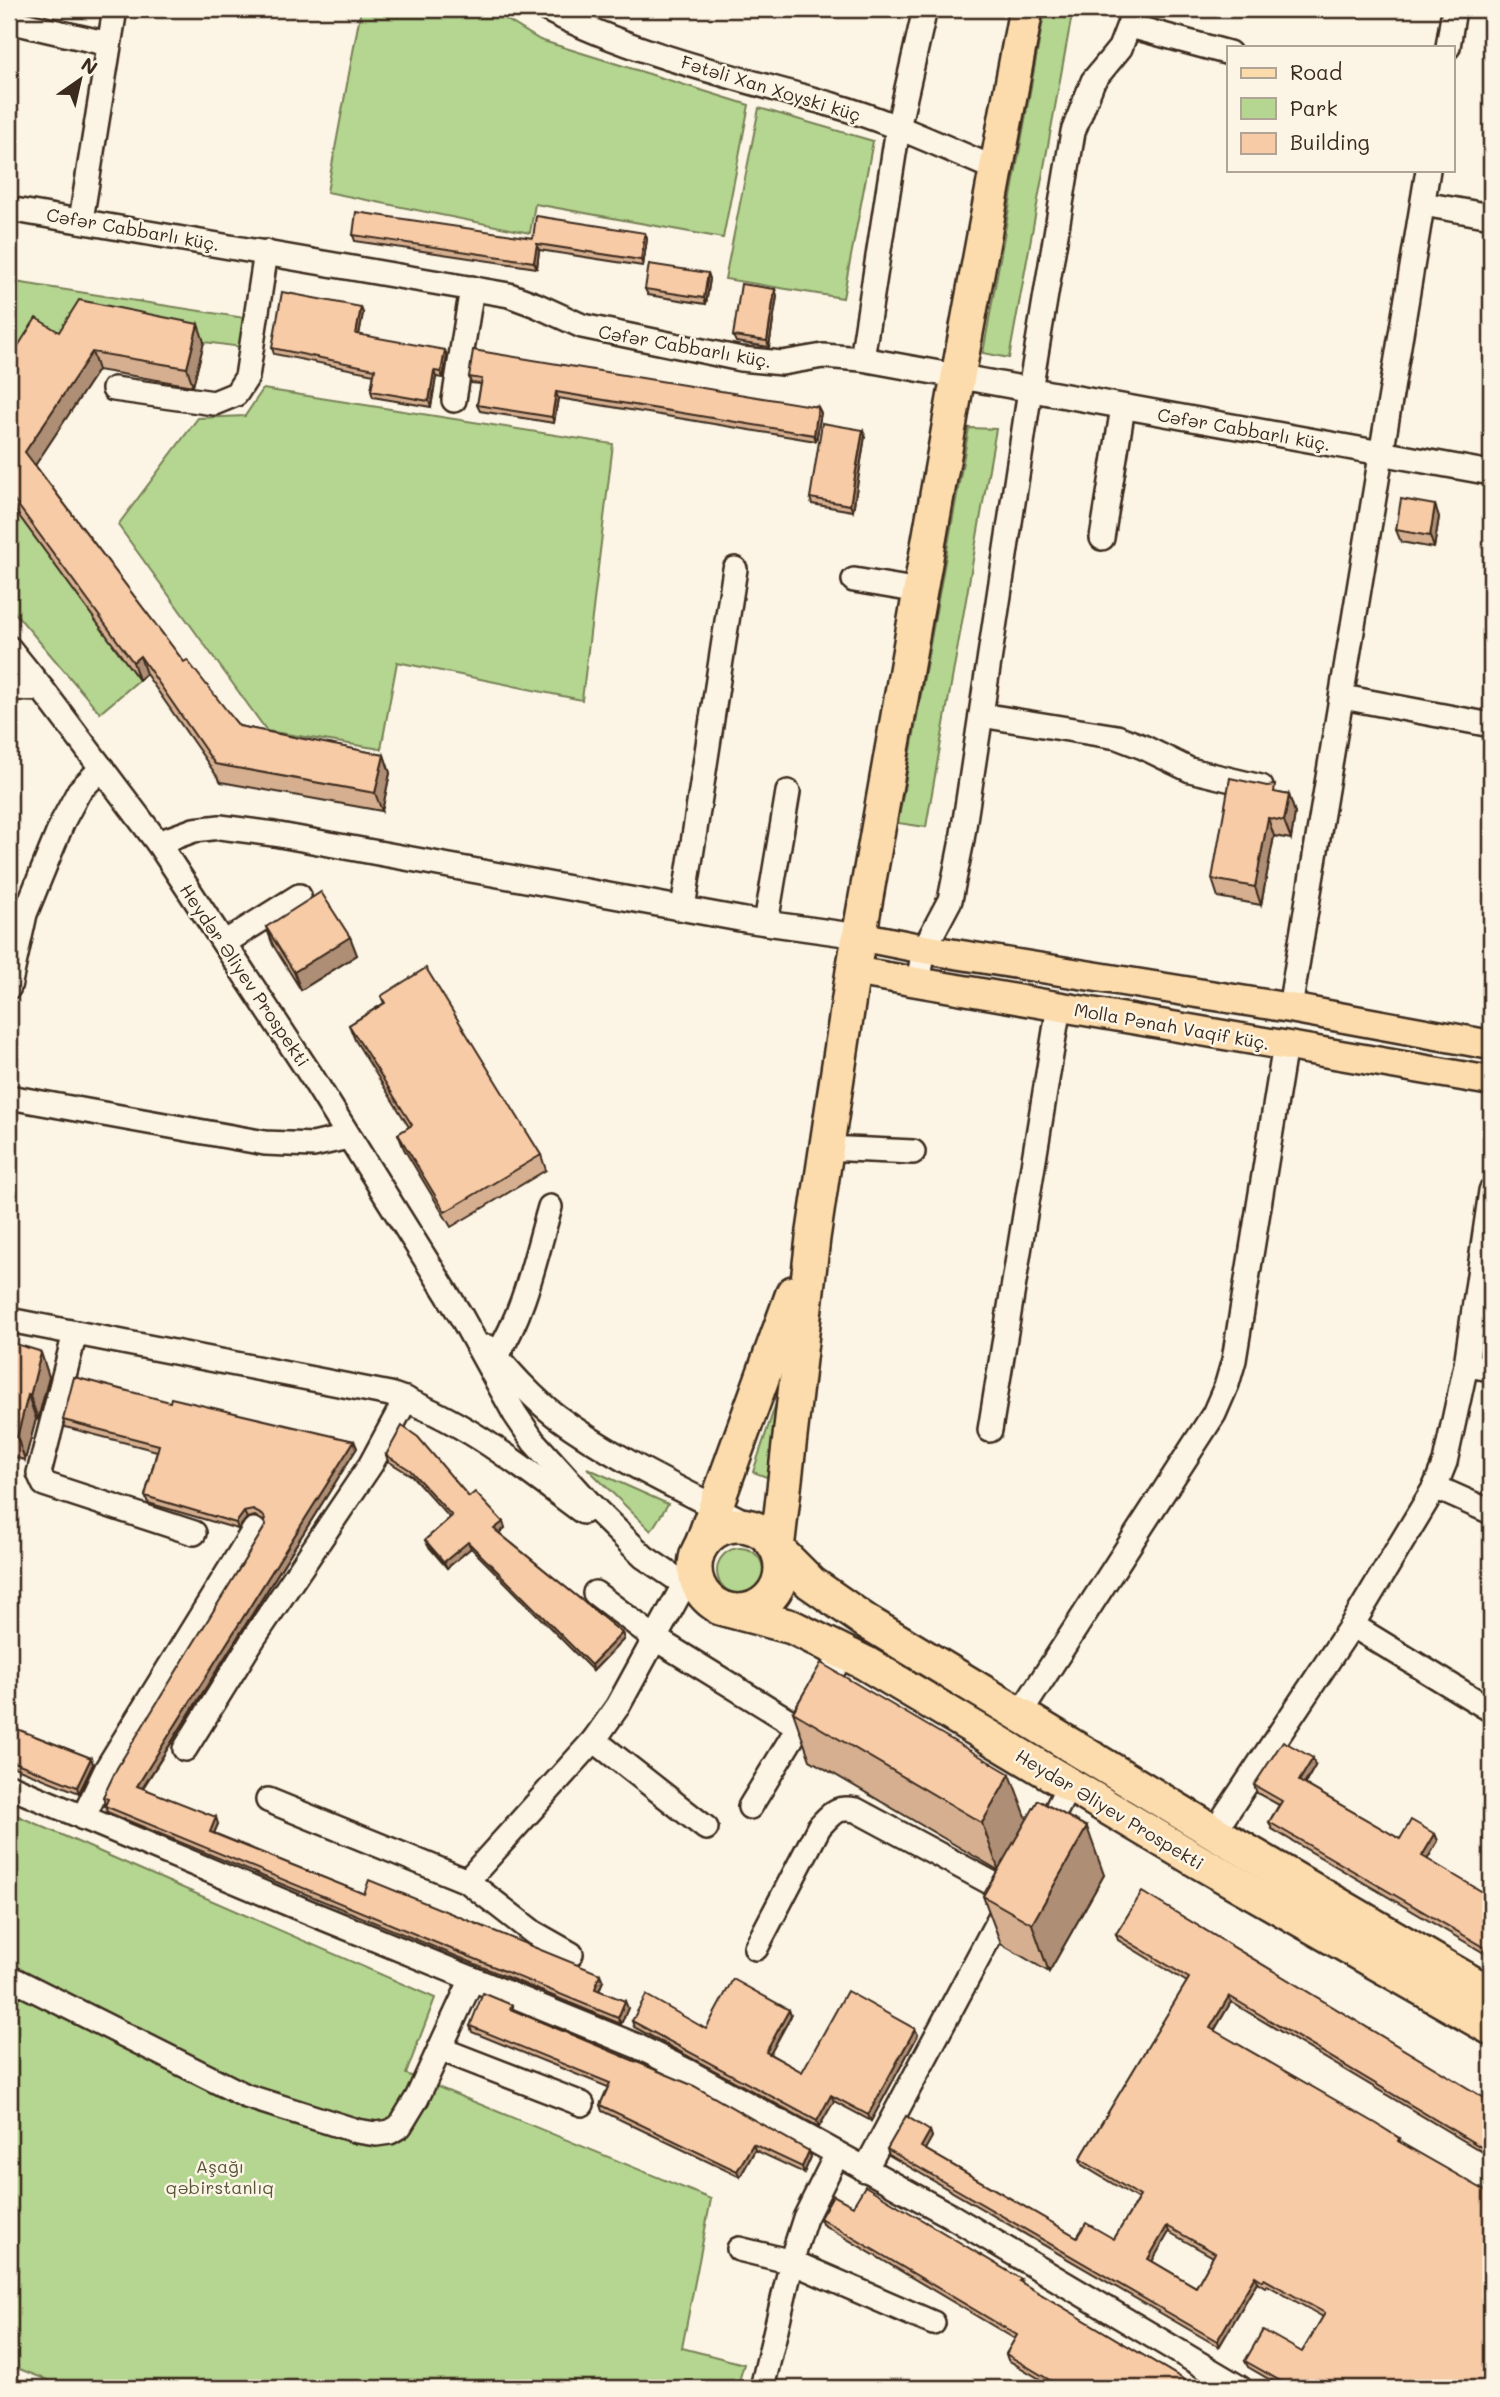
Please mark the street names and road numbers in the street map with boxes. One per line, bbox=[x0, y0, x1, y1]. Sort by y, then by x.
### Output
street label: Fətəli Xan Xoyski küç bbox=[678, 49, 864, 127]
street label: Cəfər Cabbarlı küç. bbox=[45, 202, 221, 256]
street label: Cəfər Cabbarlı küç. bbox=[597, 319, 773, 373]
street label: Cəfər Cabbarlı küç. bbox=[1156, 402, 1332, 456]
street label: Heydər Əliyev Prospekti bbox=[175, 879, 315, 1071]
street label: Molla Pənah Vaqif küç. bbox=[1072, 997, 1272, 1055]
street label: Heydər Əliyev Prospekti bbox=[1011, 1743, 1209, 1875]

